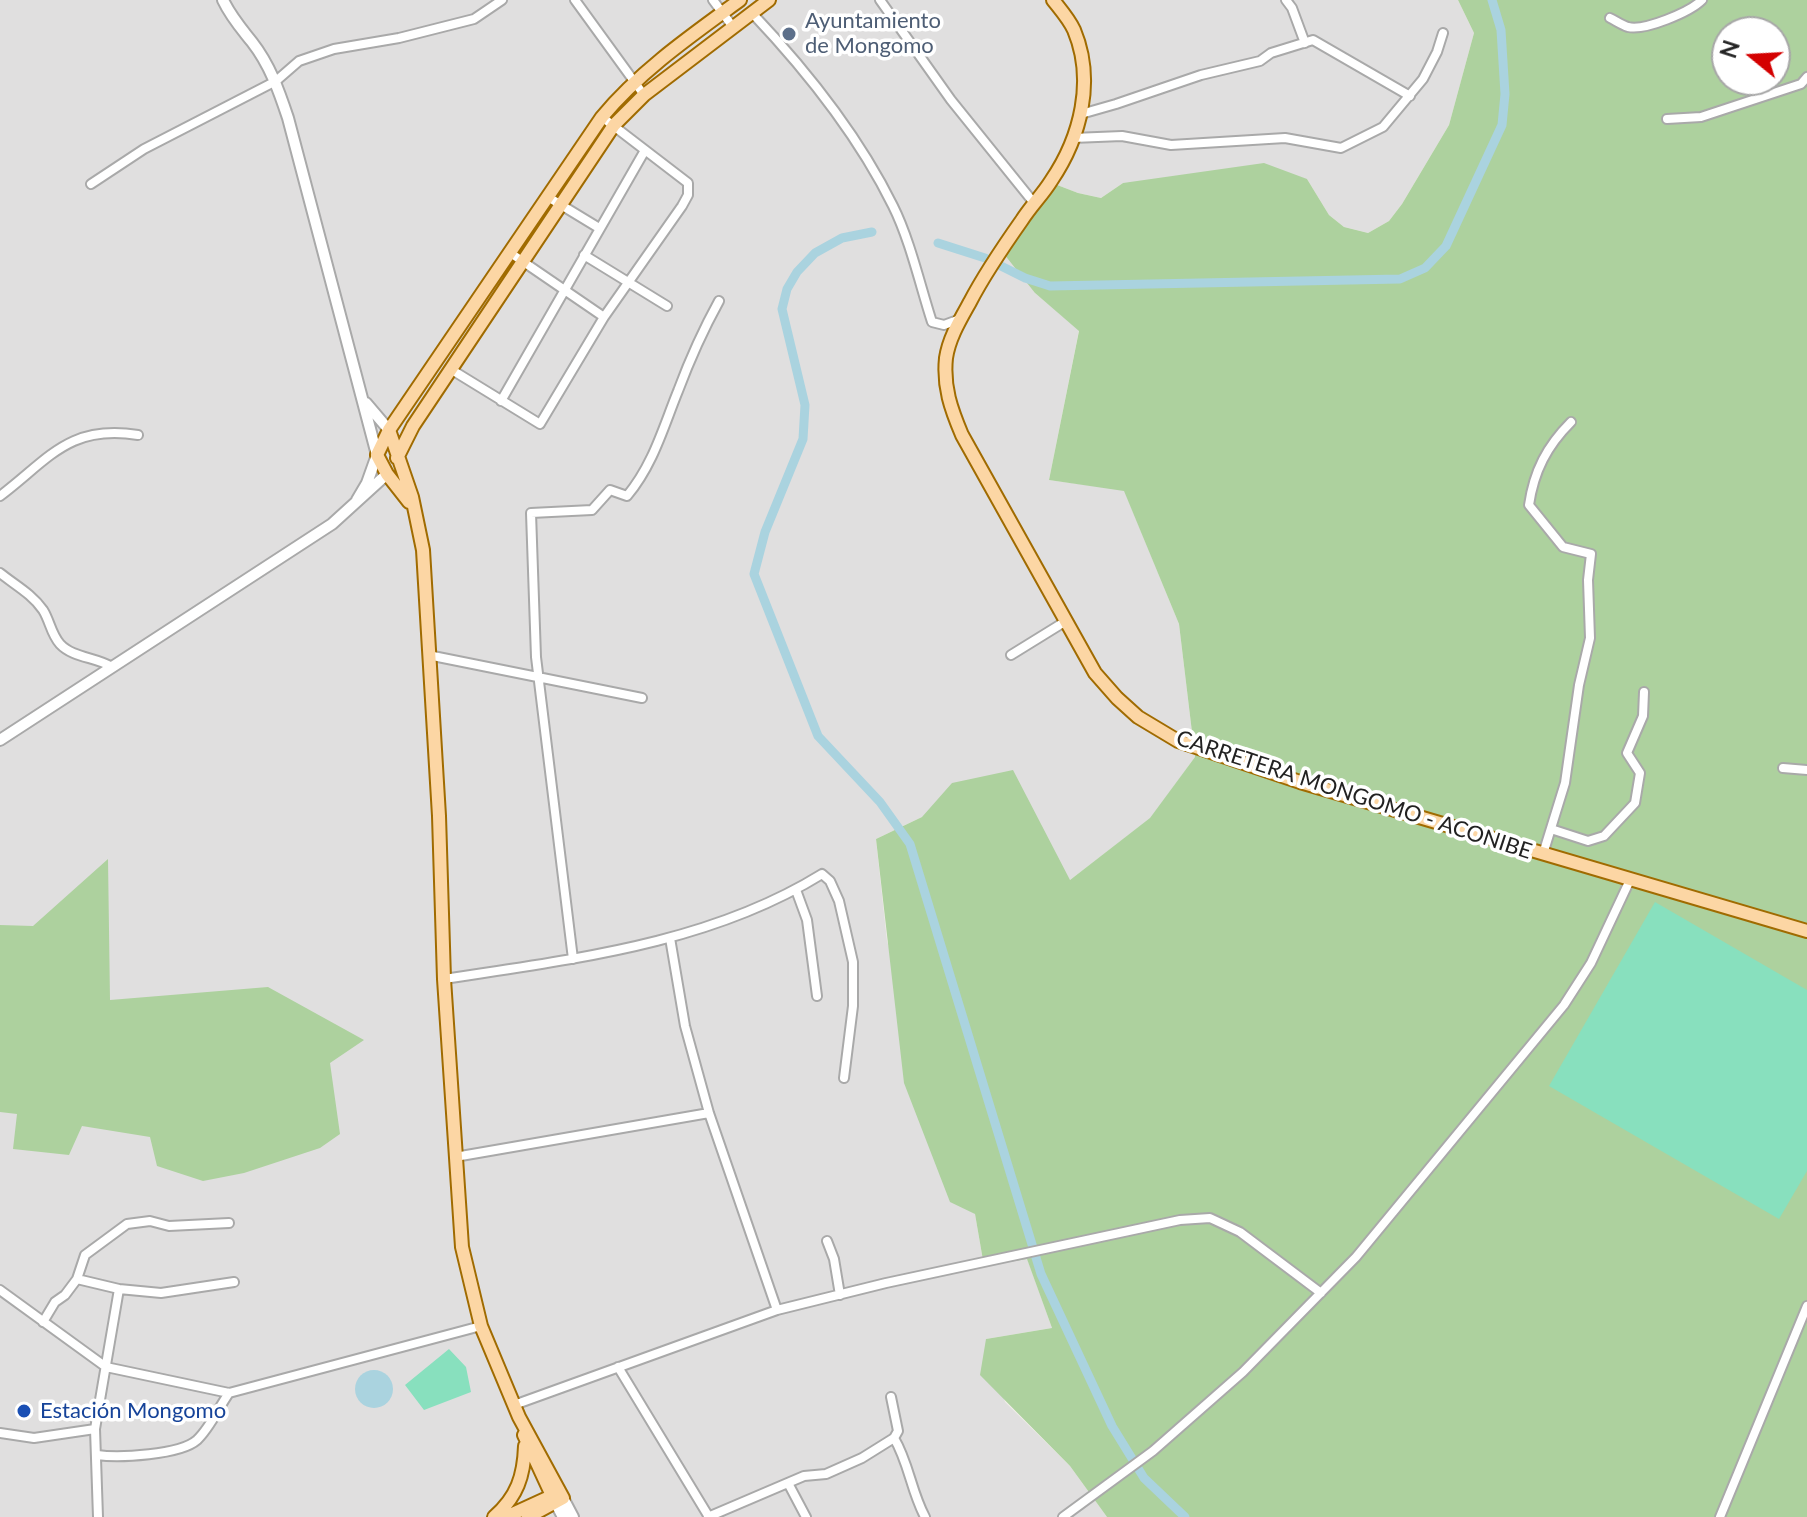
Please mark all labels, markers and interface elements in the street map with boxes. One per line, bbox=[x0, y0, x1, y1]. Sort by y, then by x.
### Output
place label: Ayuntamiento de Mongomo bbox=[805, 8, 941, 60]
north arrow bbox=[1711, 16, 1791, 96]
marker: Ayuntamiento de Mongomo bbox=[780, 25, 798, 43]
text: N bbox=[1714, 37, 1745, 61]
street label: CARRETERA MONGOMO - ACONIBE bbox=[1173, 725, 1535, 865]
place label: Estación Mongomo bbox=[40, 1398, 226, 1424]
marker: Estación Mongomo bbox=[15, 1402, 33, 1420]

